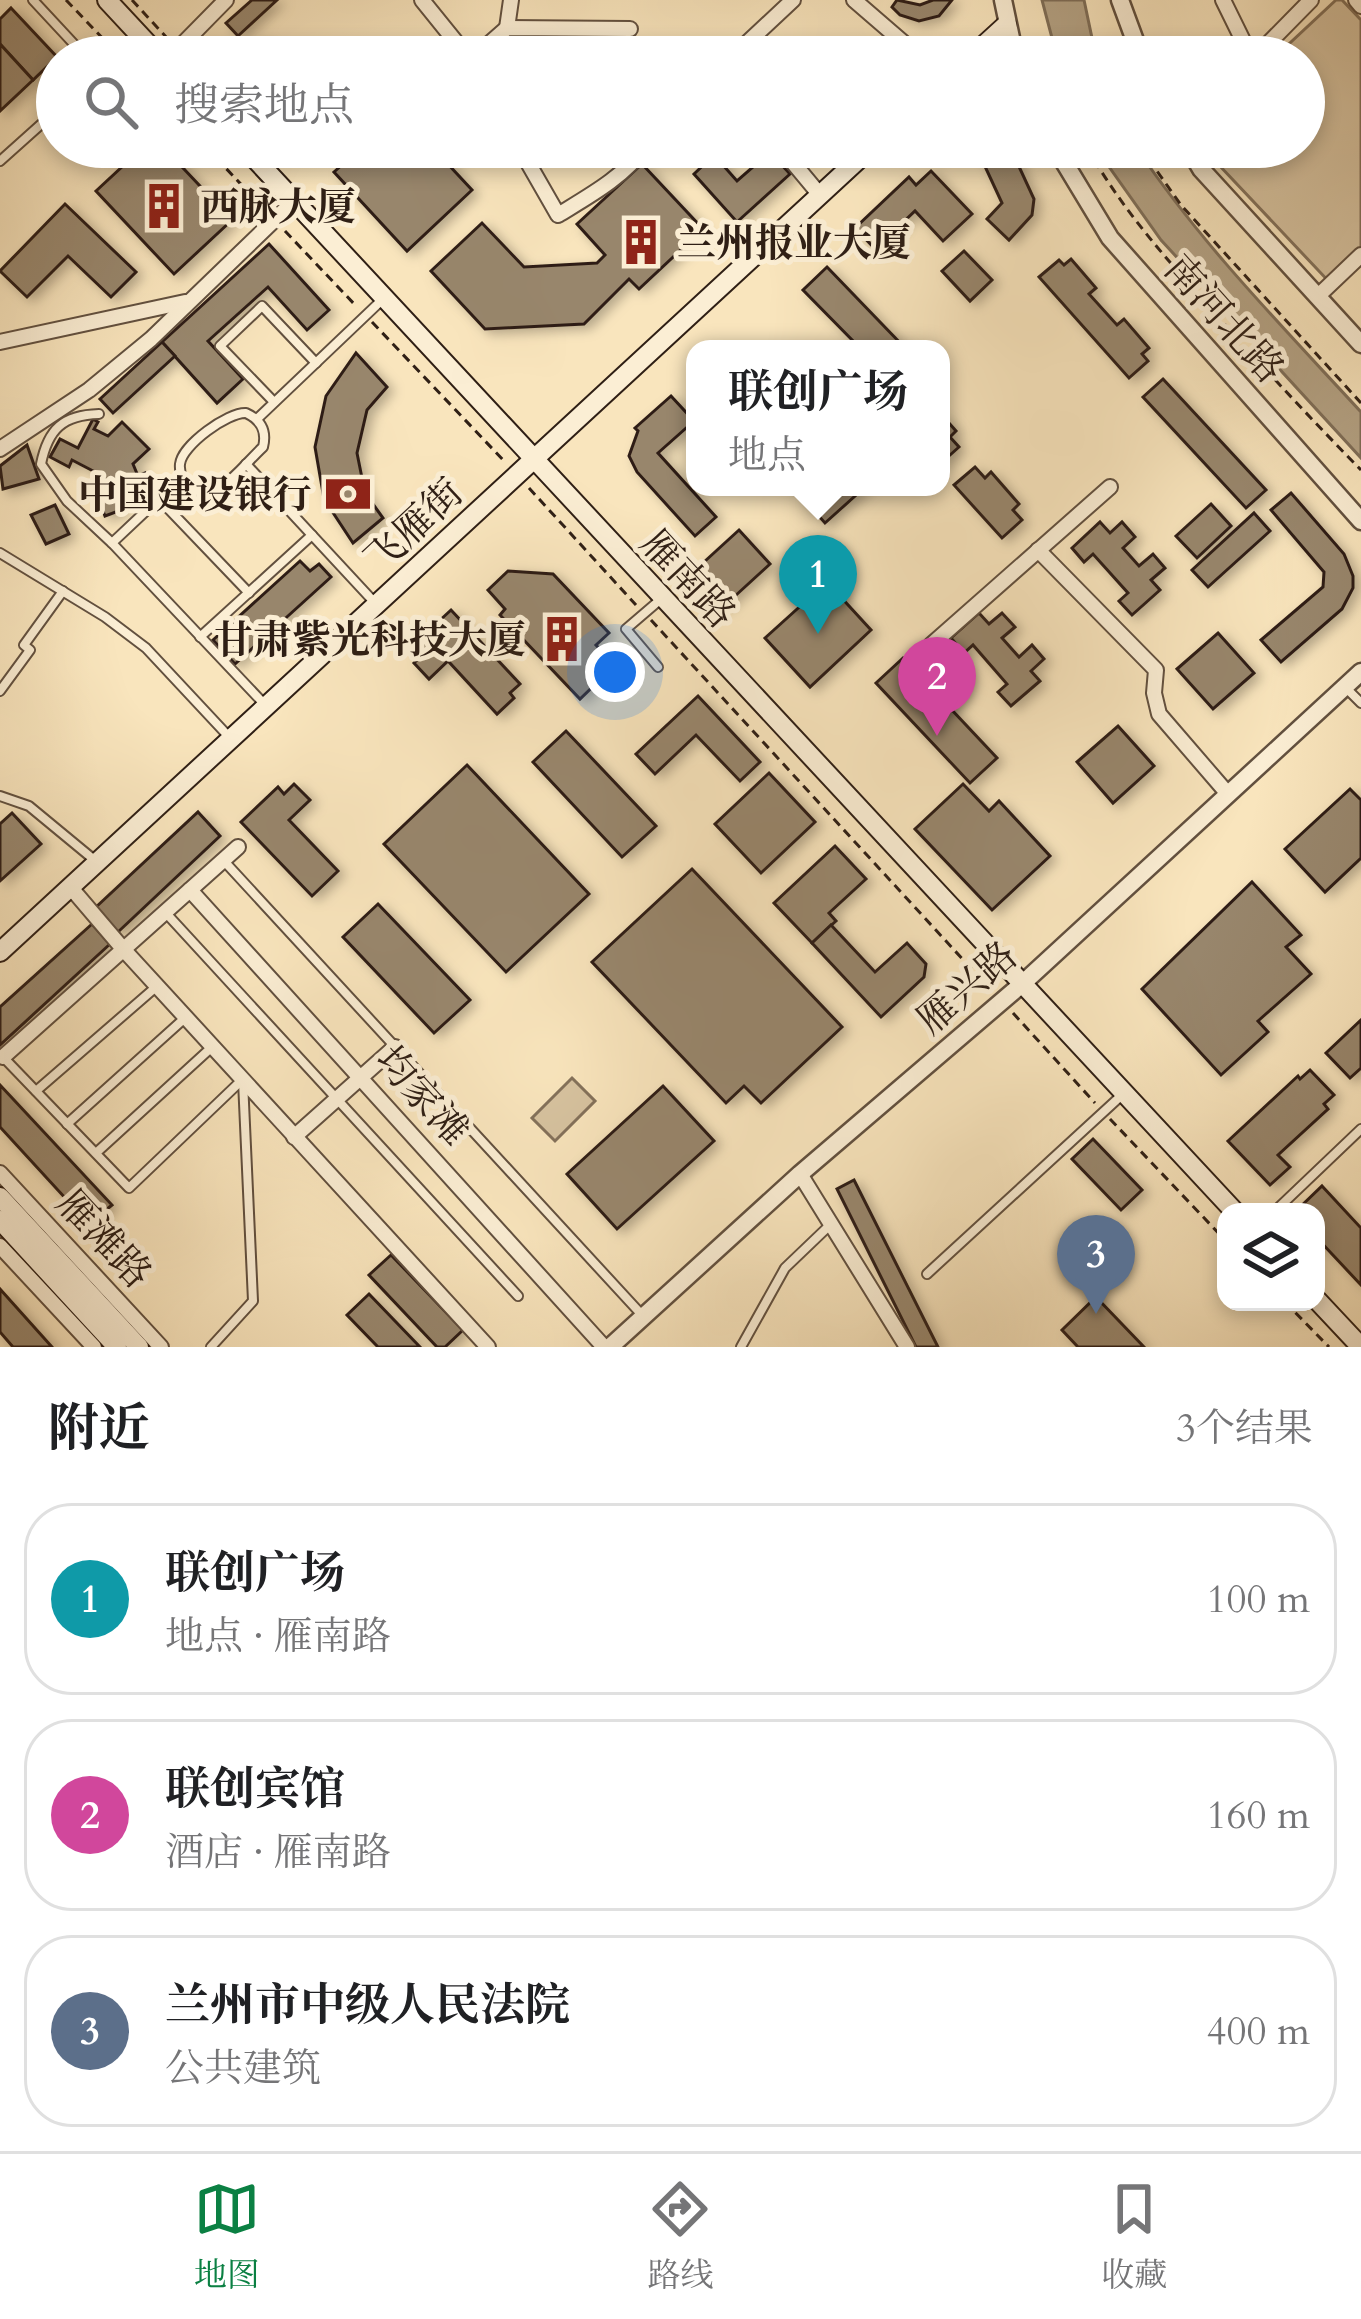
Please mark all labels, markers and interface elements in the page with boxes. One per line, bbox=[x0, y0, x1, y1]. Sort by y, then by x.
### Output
search box bbox=[36, 36, 1325, 168]
icon: search bbox=[78, 69, 144, 135]
text: 搜索地点 bbox=[174, 75, 354, 136]
building icon: 西脉大厦 bbox=[139, 181, 189, 231]
place label: 西脉大厦 bbox=[200, 181, 356, 234]
building icon: 兰州报业大厦 bbox=[616, 217, 666, 267]
place label: 兰州报业大厦 bbox=[677, 217, 911, 270]
street label: 南河北路 bbox=[1152, 243, 1296, 395]
popup bbox=[686, 340, 950, 496]
text: 联创广场 bbox=[728, 362, 908, 423]
text: 地点 bbox=[728, 429, 806, 482]
street label: 飞雁街 bbox=[353, 467, 475, 585]
place label: 中国建设银行 bbox=[78, 469, 312, 522]
bank icon: 中国建设银行 bbox=[323, 469, 373, 519]
street label: 雁南路 bbox=[629, 518, 747, 640]
pin: 1 bbox=[779, 535, 857, 634]
place label: 甘肃紫光科技大厦 bbox=[214, 614, 526, 667]
building icon: 甘肃紫光科技大厦 bbox=[537, 614, 587, 664]
pin: 2 bbox=[898, 637, 976, 736]
your location bbox=[585, 642, 645, 702]
street label: 雁兴路 bbox=[905, 930, 1029, 1047]
street label: 均家滩 bbox=[363, 1035, 481, 1157]
street label: 雁滩路 bbox=[45, 1178, 163, 1300]
map controls bbox=[1217, 1203, 1325, 1311]
button: layers bbox=[1217, 1203, 1325, 1311]
pin: 3 bbox=[1057, 1215, 1135, 1314]
text: 附近 bbox=[48, 1394, 150, 1464]
text: 3个结果 bbox=[1176, 1402, 1313, 1455]
text: 联创广场 bbox=[165, 1543, 345, 1604]
text: 1 bbox=[80, 1573, 100, 1626]
text: 100 m bbox=[1207, 1573, 1310, 1626]
text: 地点 · 雁南路 bbox=[165, 1610, 391, 1663]
text: 联创宾馆 bbox=[165, 1759, 345, 1820]
text: 2 bbox=[80, 1789, 100, 1842]
text: 160 m bbox=[1207, 1789, 1310, 1842]
text: 酒店 · 雁南路 bbox=[165, 1826, 391, 1879]
text: 兰州市中级人民法院 bbox=[165, 1975, 570, 2036]
text: 3 bbox=[80, 2005, 100, 2058]
text: 400 m bbox=[1207, 2005, 1310, 2058]
text: 公共建筑 bbox=[165, 2042, 321, 2095]
tab: 地图 bbox=[194, 2176, 260, 2298]
tab: 路线 bbox=[647, 2176, 713, 2298]
tab: 收藏 bbox=[1101, 2176, 1167, 2298]

